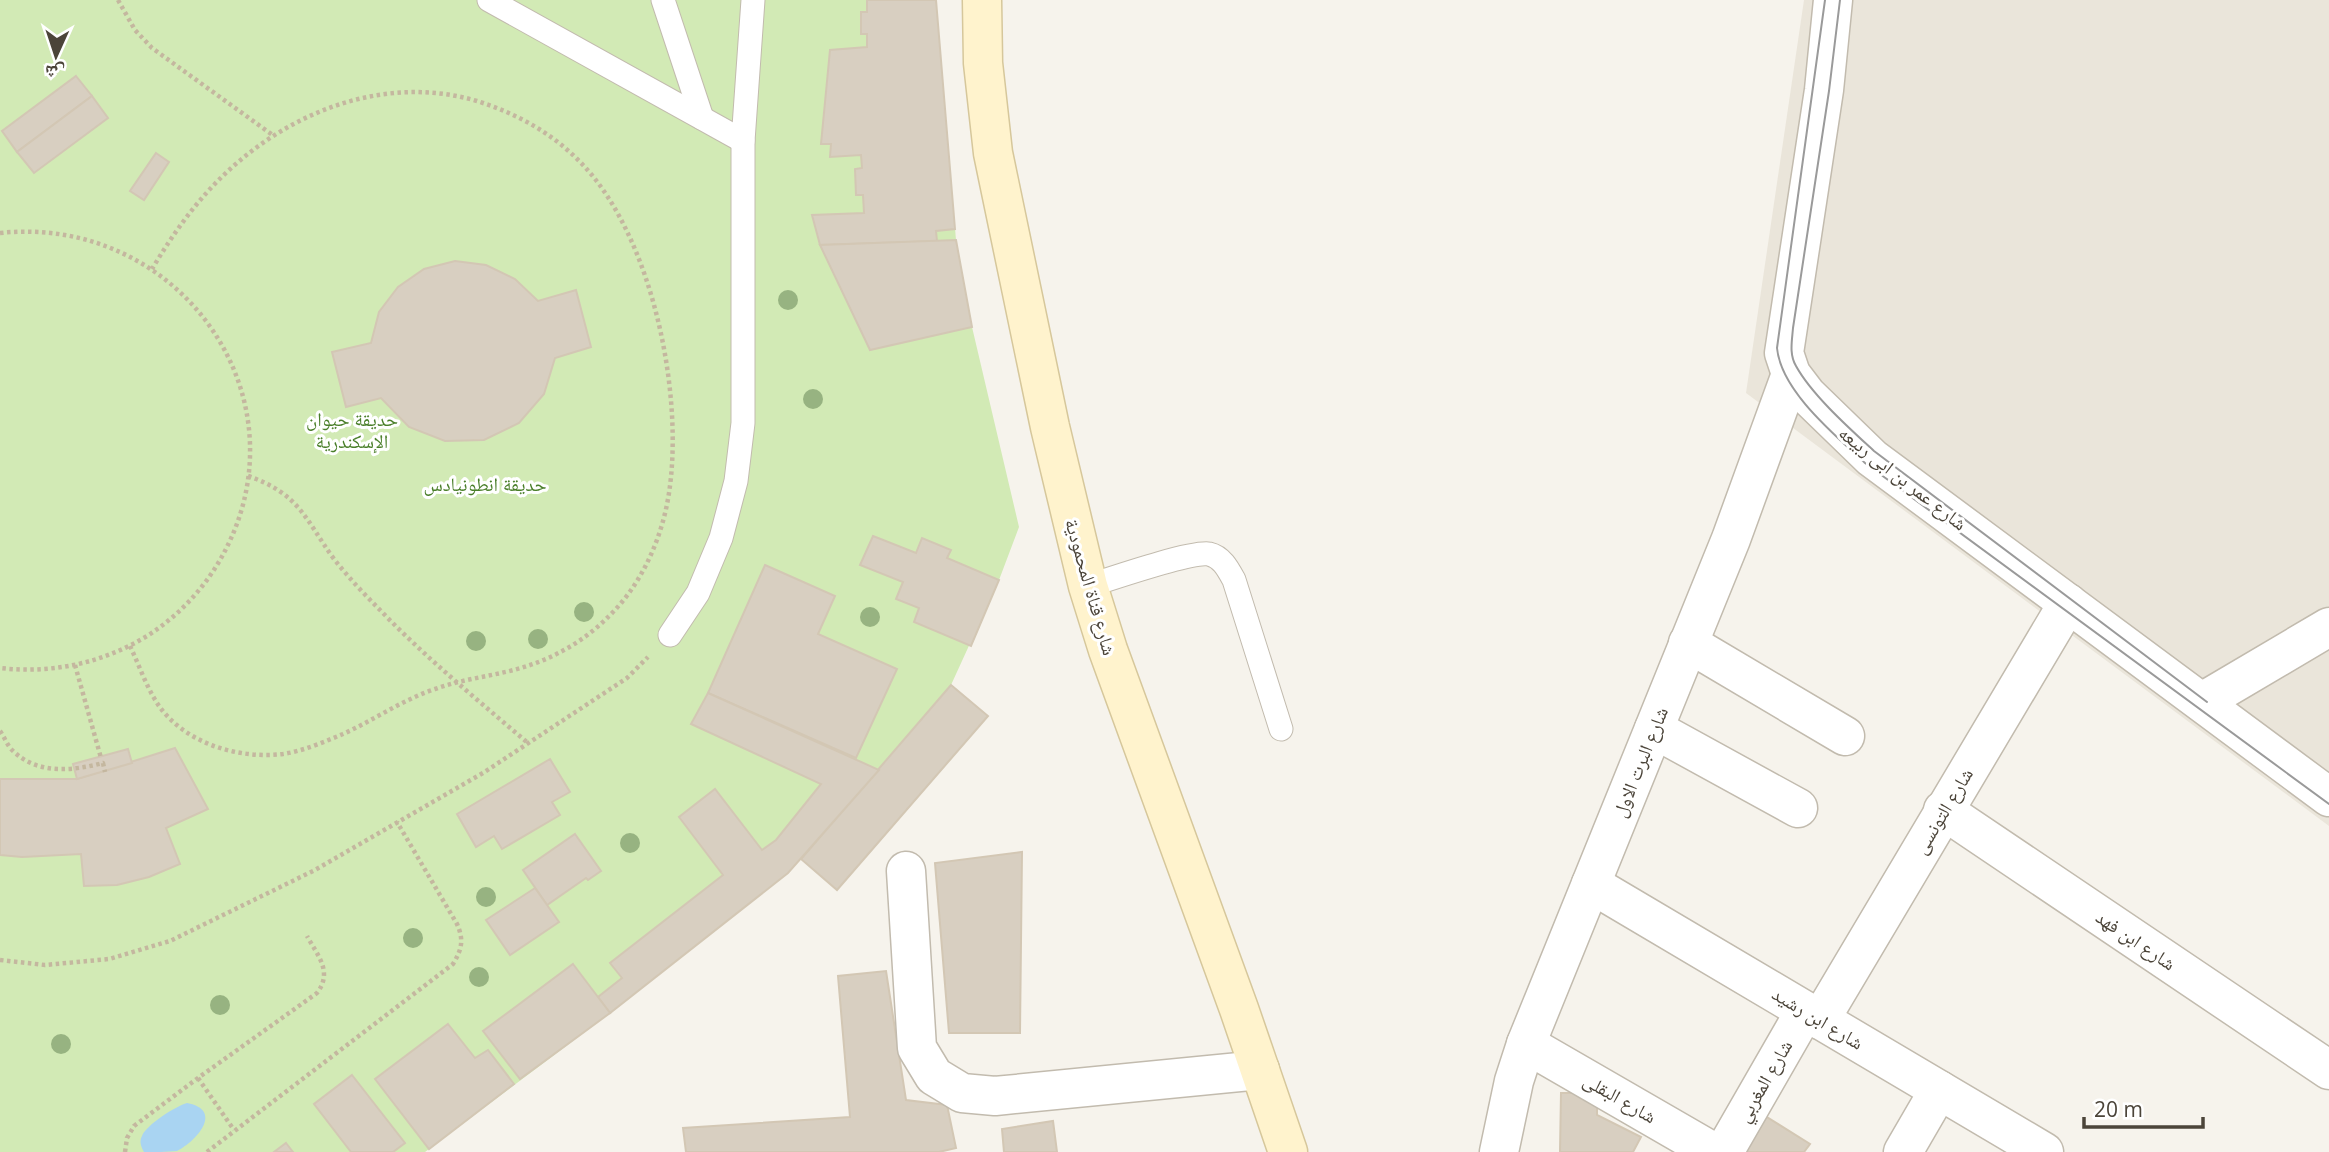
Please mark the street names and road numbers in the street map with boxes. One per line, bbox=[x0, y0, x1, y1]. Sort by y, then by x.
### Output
street label: شارع عمر بن ابى ربيعه bbox=[1834, 420, 1972, 536]
street label: شارع قناة المحمودية bbox=[1059, 516, 1123, 658]
street label: شارع البرت الاول bbox=[1606, 703, 1674, 821]
street label: شارع التونسى bbox=[1907, 763, 1979, 859]
street label: شارع ابن فهد bbox=[2091, 904, 2181, 976]
street label: شارع ابن رشيد bbox=[1767, 980, 1869, 1056]
street label: شارع المغربي bbox=[1730, 1035, 1801, 1128]
street label: شارع البقلى bbox=[1579, 1067, 1661, 1129]

